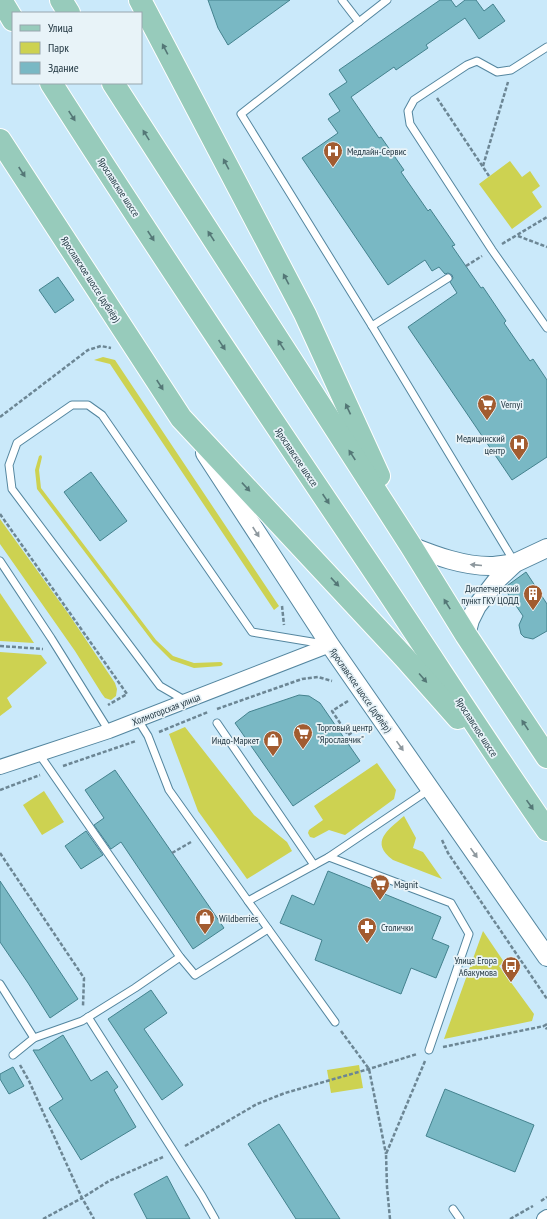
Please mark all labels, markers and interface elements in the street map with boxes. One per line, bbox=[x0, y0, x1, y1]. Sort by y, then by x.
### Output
legend bbox=[12, 12, 142, 84]
text: Улица bbox=[48, 20, 73, 35]
text: Парк bbox=[48, 40, 69, 55]
one-way arrow bbox=[162, 43, 169, 55]
text: Здание bbox=[48, 60, 79, 75]
one-way arrow bbox=[68, 111, 76, 121]
one-way arrow bbox=[142, 129, 149, 141]
hospital icon: Медлайн-Сервис bbox=[322, 140, 344, 168]
place label: Медлайн-Сервис bbox=[347, 145, 407, 158]
street label: Ярославское шоссе bbox=[95, 155, 143, 219]
one-way arrow bbox=[223, 158, 229, 170]
one-way arrow bbox=[18, 167, 26, 177]
one-way arrow bbox=[147, 230, 154, 242]
one-way arrow bbox=[207, 231, 215, 241]
street label: Ярославское шоссе (дублёр) bbox=[58, 234, 124, 325]
one-way arrow bbox=[283, 274, 290, 285]
one-way arrow bbox=[218, 340, 226, 350]
one-way arrow bbox=[278, 340, 285, 351]
one-way arrow bbox=[156, 380, 164, 390]
supermarket icon: Vernyi bbox=[476, 393, 498, 421]
place label: Vernyi bbox=[500, 398, 522, 411]
one-way arrow bbox=[345, 403, 351, 415]
street label: Ярославское шоссе bbox=[272, 425, 321, 489]
place label: Медицинский центр bbox=[457, 432, 505, 457]
hospital icon: Медицинский центр bbox=[508, 433, 530, 461]
one-way arrow bbox=[348, 450, 356, 460]
one-way arrow bbox=[241, 482, 251, 492]
one-way arrow bbox=[322, 494, 330, 505]
one-way arrow bbox=[252, 527, 260, 537]
one-way arrow bbox=[470, 561, 482, 568]
one-way arrow bbox=[330, 577, 339, 587]
place label: Диспетчерский пункт ГКУ ЦОДД bbox=[461, 582, 520, 607]
building icon: Диспетчерский пункт ГКУ ЦОДД bbox=[522, 583, 544, 611]
one-way arrow bbox=[443, 599, 451, 609]
street label: Ярославское шоссе (дублёр) bbox=[327, 646, 395, 735]
one-way arrow bbox=[418, 673, 427, 683]
street label: Холмогорская улица bbox=[130, 690, 202, 728]
street label: Ярославское шоссе bbox=[453, 695, 501, 759]
one-way arrow bbox=[521, 720, 529, 730]
place label: Торговый центр "Ярославчик" bbox=[317, 721, 373, 746]
supermarket icon: Торговый центр "Ярославчик" bbox=[292, 722, 314, 750]
shop icon: Индо-Маркет bbox=[262, 729, 284, 757]
place label: Индо-Маркет bbox=[212, 734, 260, 747]
one-way arrow bbox=[396, 741, 404, 751]
one-way arrow bbox=[526, 800, 534, 811]
one-way arrow bbox=[470, 848, 478, 858]
supermarket icon: Magnit bbox=[369, 873, 391, 901]
place label: Magnit bbox=[394, 878, 418, 891]
shop icon: Wildberries bbox=[194, 907, 216, 935]
place label: Wildberries bbox=[219, 912, 259, 925]
pharmacy icon: Столички bbox=[356, 916, 378, 944]
place label: Столички bbox=[381, 921, 413, 934]
place label: Улица Егора Абакумова bbox=[454, 954, 497, 979]
bus stop icon: Улица Егора Абакумова bbox=[500, 955, 522, 983]

